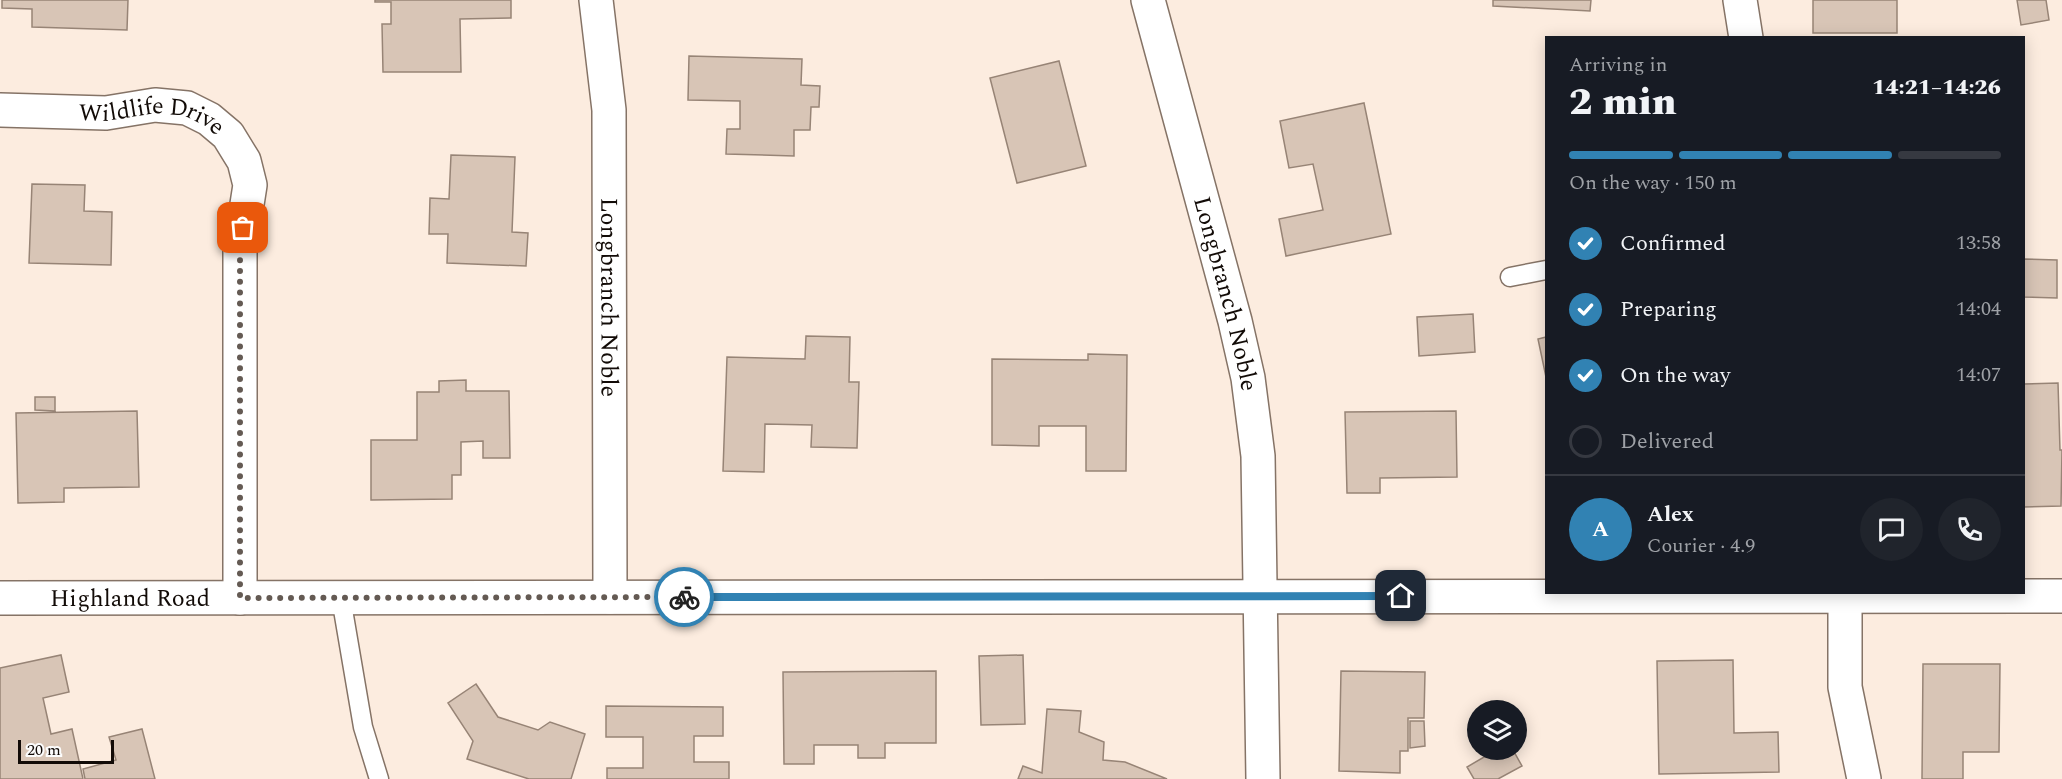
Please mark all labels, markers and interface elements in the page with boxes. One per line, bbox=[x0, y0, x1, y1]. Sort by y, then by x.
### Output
text: Arriving in bbox=[1569, 50, 1667, 80]
text: 14:21–14:26 bbox=[1872, 71, 2001, 104]
text: 2 min bbox=[1569, 73, 1677, 132]
street label: Wildlife Drive bbox=[78, 88, 233, 144]
text: On the way · 150 m bbox=[1569, 168, 1737, 198]
street label: Longbranch Noble bbox=[1183, 193, 1266, 393]
street label: Longbranch Noble bbox=[590, 197, 627, 397]
pin bbox=[217, 202, 268, 253]
icon: bag bbox=[226, 211, 259, 244]
icon: check bbox=[1569, 227, 1602, 260]
text: Confirmed bbox=[1620, 227, 1726, 260]
text: 13:58 bbox=[1956, 228, 2001, 258]
icon: check bbox=[1569, 293, 1602, 326]
text: Preparing bbox=[1620, 293, 1717, 326]
text: 14:04 bbox=[1956, 294, 2001, 324]
icon: check bbox=[1569, 359, 1602, 392]
text: On the way bbox=[1620, 359, 1731, 392]
text: 14:07 bbox=[1956, 360, 2001, 390]
text: Delivered bbox=[1620, 425, 1714, 458]
text: Alex bbox=[1647, 498, 1694, 531]
button: chat bbox=[1860, 498, 1923, 561]
button: phone bbox=[1938, 498, 2001, 561]
text: A bbox=[1592, 513, 1609, 546]
text: Courier · 4.9 bbox=[1647, 531, 1755, 561]
courier bbox=[654, 567, 714, 627]
pin bbox=[1375, 570, 1426, 621]
icon: home bbox=[1384, 579, 1417, 612]
street label: Highland Road bbox=[50, 581, 210, 617]
icon: bike bbox=[668, 581, 701, 614]
map controls bbox=[1467, 700, 1527, 760]
button: layers bbox=[1467, 700, 1527, 760]
scale bar bbox=[18, 737, 114, 764]
text: 20 m bbox=[27, 738, 61, 762]

